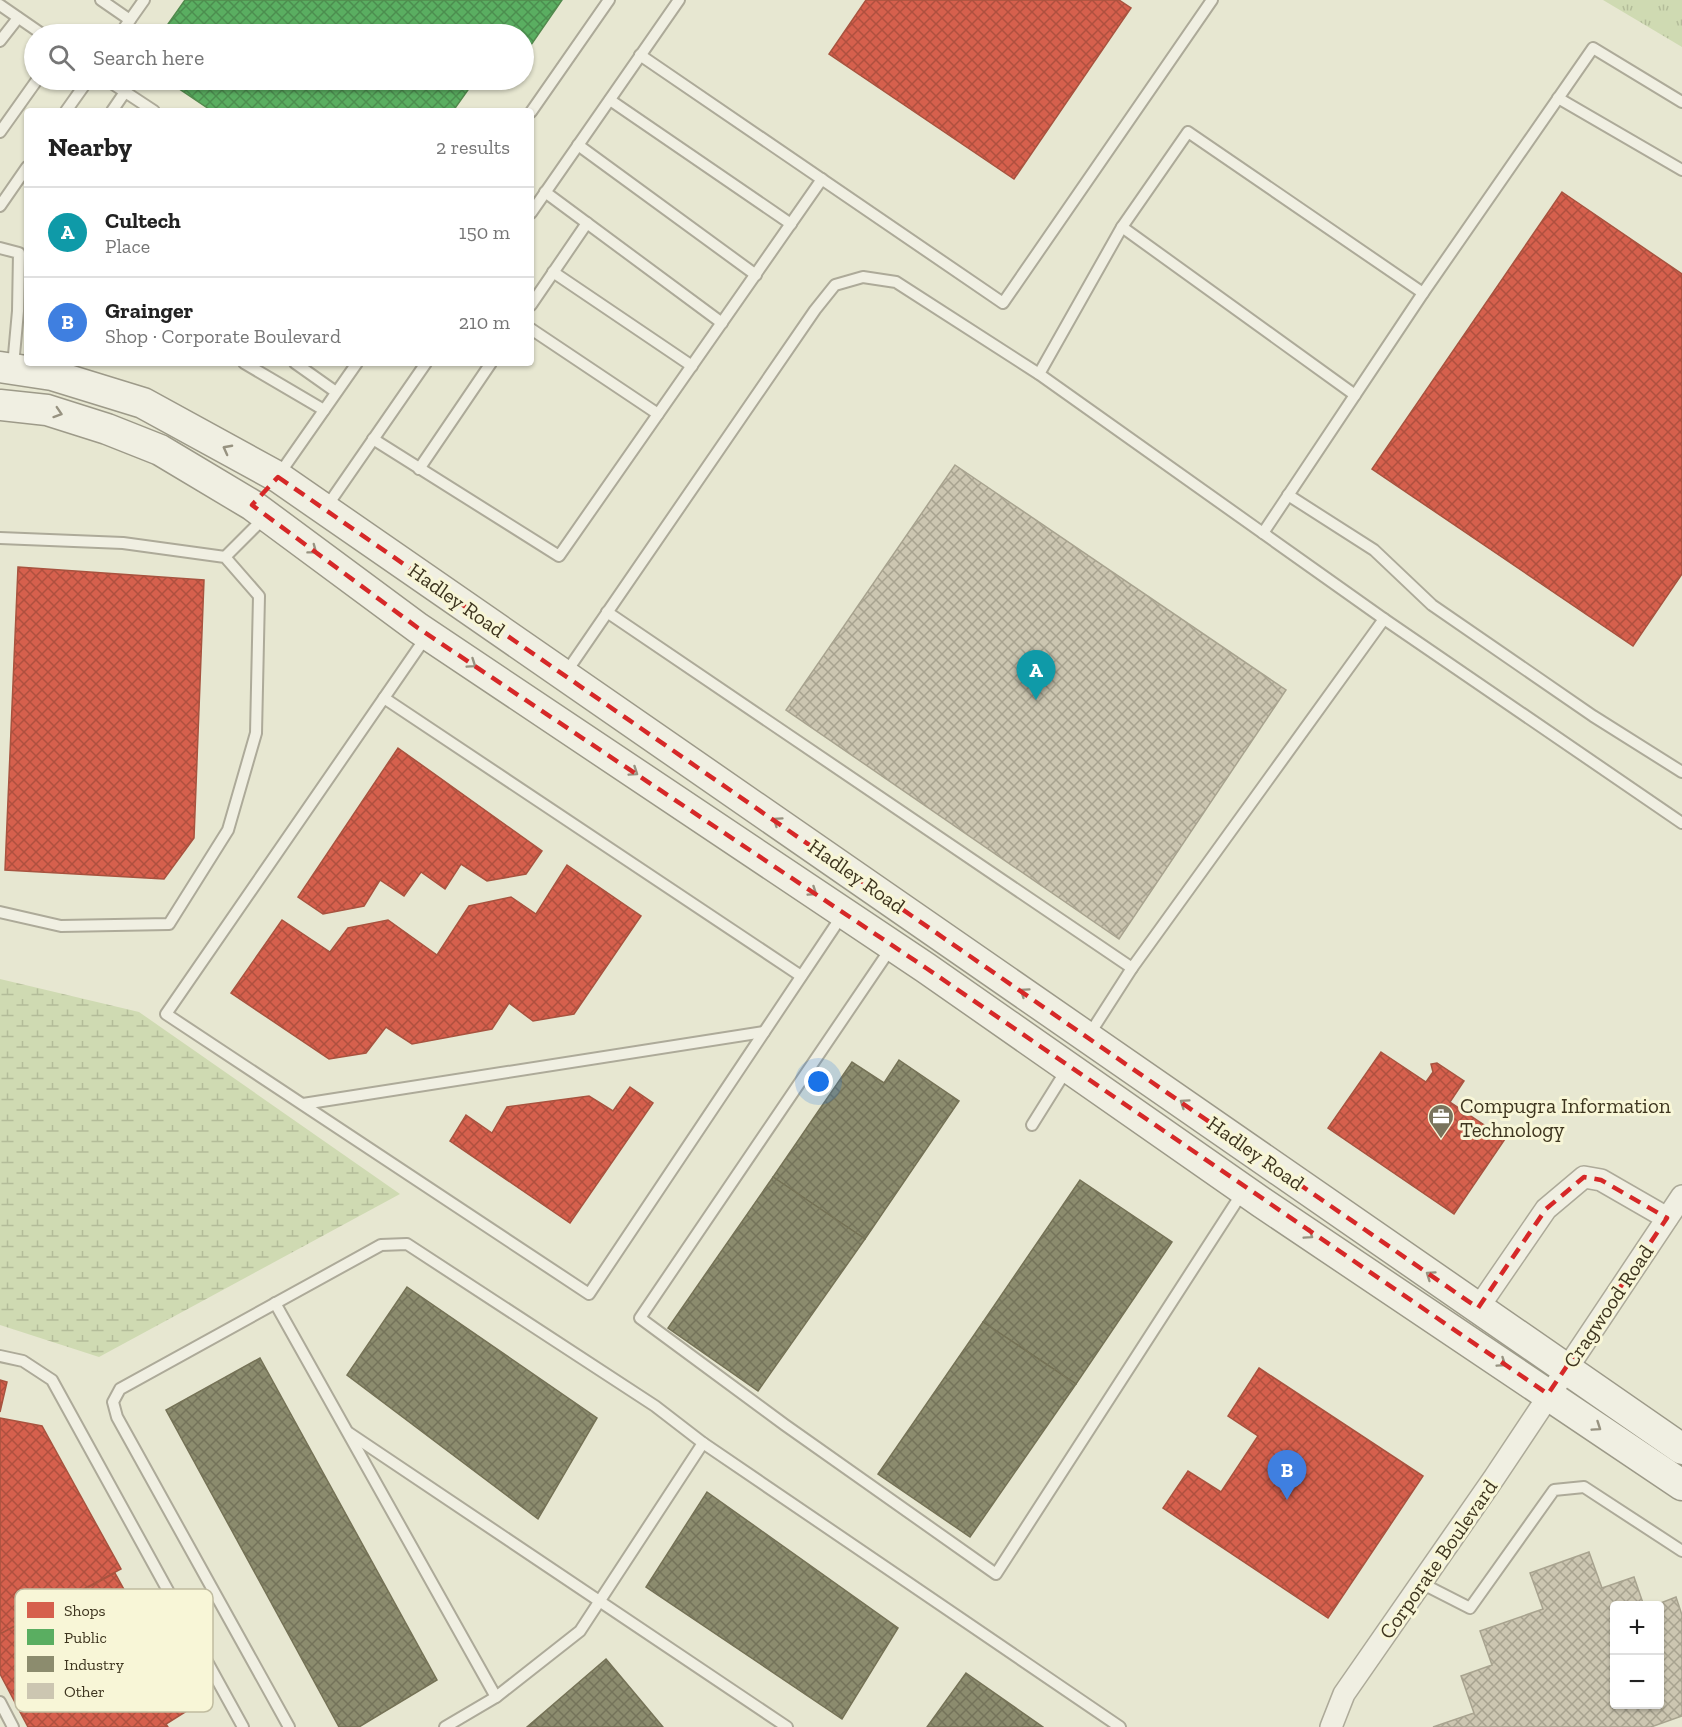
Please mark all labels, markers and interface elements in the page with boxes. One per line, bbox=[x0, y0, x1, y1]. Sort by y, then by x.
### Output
search box bbox=[24, 24, 534, 90]
icon: search bbox=[45, 41, 78, 74]
text: Search here bbox=[93, 44, 204, 71]
text: Nearby bbox=[48, 131, 132, 163]
text: 2 results bbox=[436, 135, 510, 159]
text: Cultech bbox=[105, 207, 181, 234]
text: A bbox=[61, 220, 74, 244]
text: 150 m bbox=[459, 220, 510, 244]
text: Place bbox=[105, 234, 150, 258]
text: Grainger bbox=[105, 297, 193, 324]
text: B bbox=[61, 310, 74, 334]
text: 210 m bbox=[459, 310, 510, 334]
text: Shop · Corporate Boulevard bbox=[105, 324, 341, 348]
one-way arrow bbox=[52, 406, 63, 418]
one-way arrow bbox=[222, 445, 233, 456]
one-way arrow bbox=[306, 543, 317, 554]
street label: Hadley Road bbox=[404, 557, 511, 643]
pin: A bbox=[1016, 650, 1056, 700]
one-way arrow bbox=[465, 656, 476, 667]
one-way arrow bbox=[627, 765, 638, 776]
one-way arrow bbox=[773, 817, 784, 828]
street label: Hadley Road bbox=[804, 833, 911, 919]
one-way arrow bbox=[807, 885, 818, 896]
one-way arrow bbox=[1020, 988, 1031, 999]
your location bbox=[804, 1067, 833, 1096]
place label: Compugra Information Technology bbox=[1460, 1093, 1671, 1142]
one-way arrow bbox=[1180, 1099, 1191, 1110]
office icon: Compugra Information Technology bbox=[1426, 1102, 1456, 1140]
street label: Hadley Road bbox=[1203, 1110, 1310, 1196]
one-way arrow bbox=[1303, 1227, 1314, 1238]
street label: Cragwood Road bbox=[1558, 1239, 1659, 1372]
one-way arrow bbox=[1426, 1271, 1437, 1282]
one-way arrow bbox=[1496, 1356, 1507, 1367]
one-way arrow bbox=[1590, 1420, 1601, 1431]
pin: B bbox=[1268, 1450, 1306, 1500]
street label: Corporate Boulevard bbox=[1374, 1474, 1503, 1643]
legend bbox=[15, 1589, 213, 1712]
text: Shops bbox=[64, 1601, 106, 1620]
map controls bbox=[1610, 1601, 1664, 1709]
button: + bbox=[1610, 1601, 1664, 1655]
text: Public bbox=[64, 1628, 107, 1647]
text: Industry bbox=[64, 1655, 125, 1674]
button: − bbox=[1610, 1655, 1664, 1709]
text: Other bbox=[64, 1682, 105, 1701]

